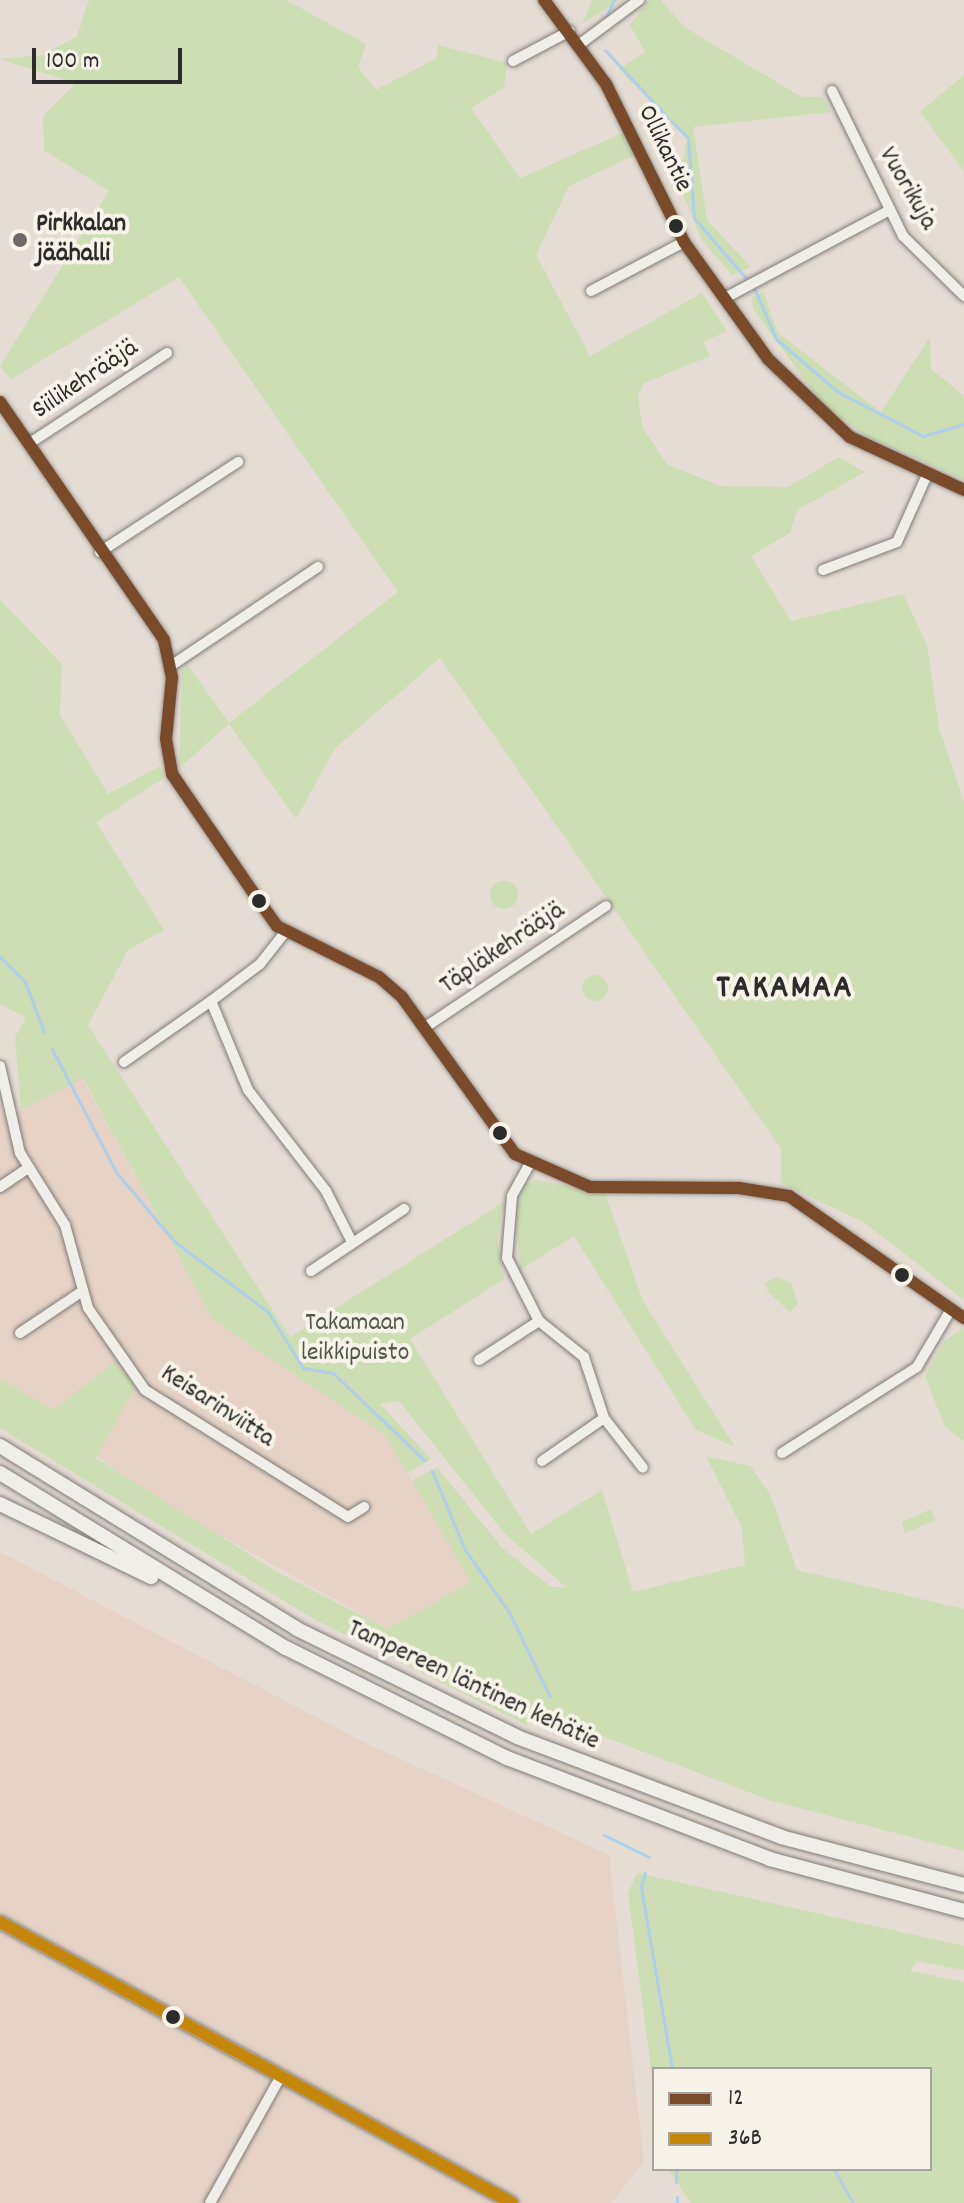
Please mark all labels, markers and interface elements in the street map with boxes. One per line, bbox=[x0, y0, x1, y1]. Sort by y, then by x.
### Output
scale bar bbox=[36, 32, 186, 82]
text: 100 m bbox=[46, 45, 99, 79]
street label: Ollikantie bbox=[630, 100, 698, 198]
street label: Vuorikuja bbox=[871, 142, 943, 236]
place label: Pirkkalan jäähalli bbox=[36, 209, 126, 270]
unlabelled marker bbox=[668, 218, 684, 234]
marker: Pirkkalan jäähalli bbox=[11, 231, 29, 249]
street label: Siilikehrääjä bbox=[27, 333, 145, 427]
unlabelled marker bbox=[251, 893, 267, 909]
street label: Täpläkehrääjä bbox=[435, 896, 571, 1002]
district label: TAKAMAA bbox=[716, 970, 854, 1010]
unlabelled marker bbox=[492, 1125, 508, 1141]
unlabelled marker bbox=[894, 1267, 910, 1283]
park label: Takamaan leikkipuisto bbox=[301, 1308, 409, 1370]
street label: Keisarinviitta bbox=[154, 1359, 280, 1455]
street label: Tampereen läntinen kehätie bbox=[342, 1614, 604, 1758]
unlabelled marker bbox=[165, 2009, 181, 2025]
legend bbox=[652, 2067, 932, 2171]
text: 12 bbox=[728, 2082, 744, 2116]
text: 36B bbox=[728, 2122, 762, 2156]

